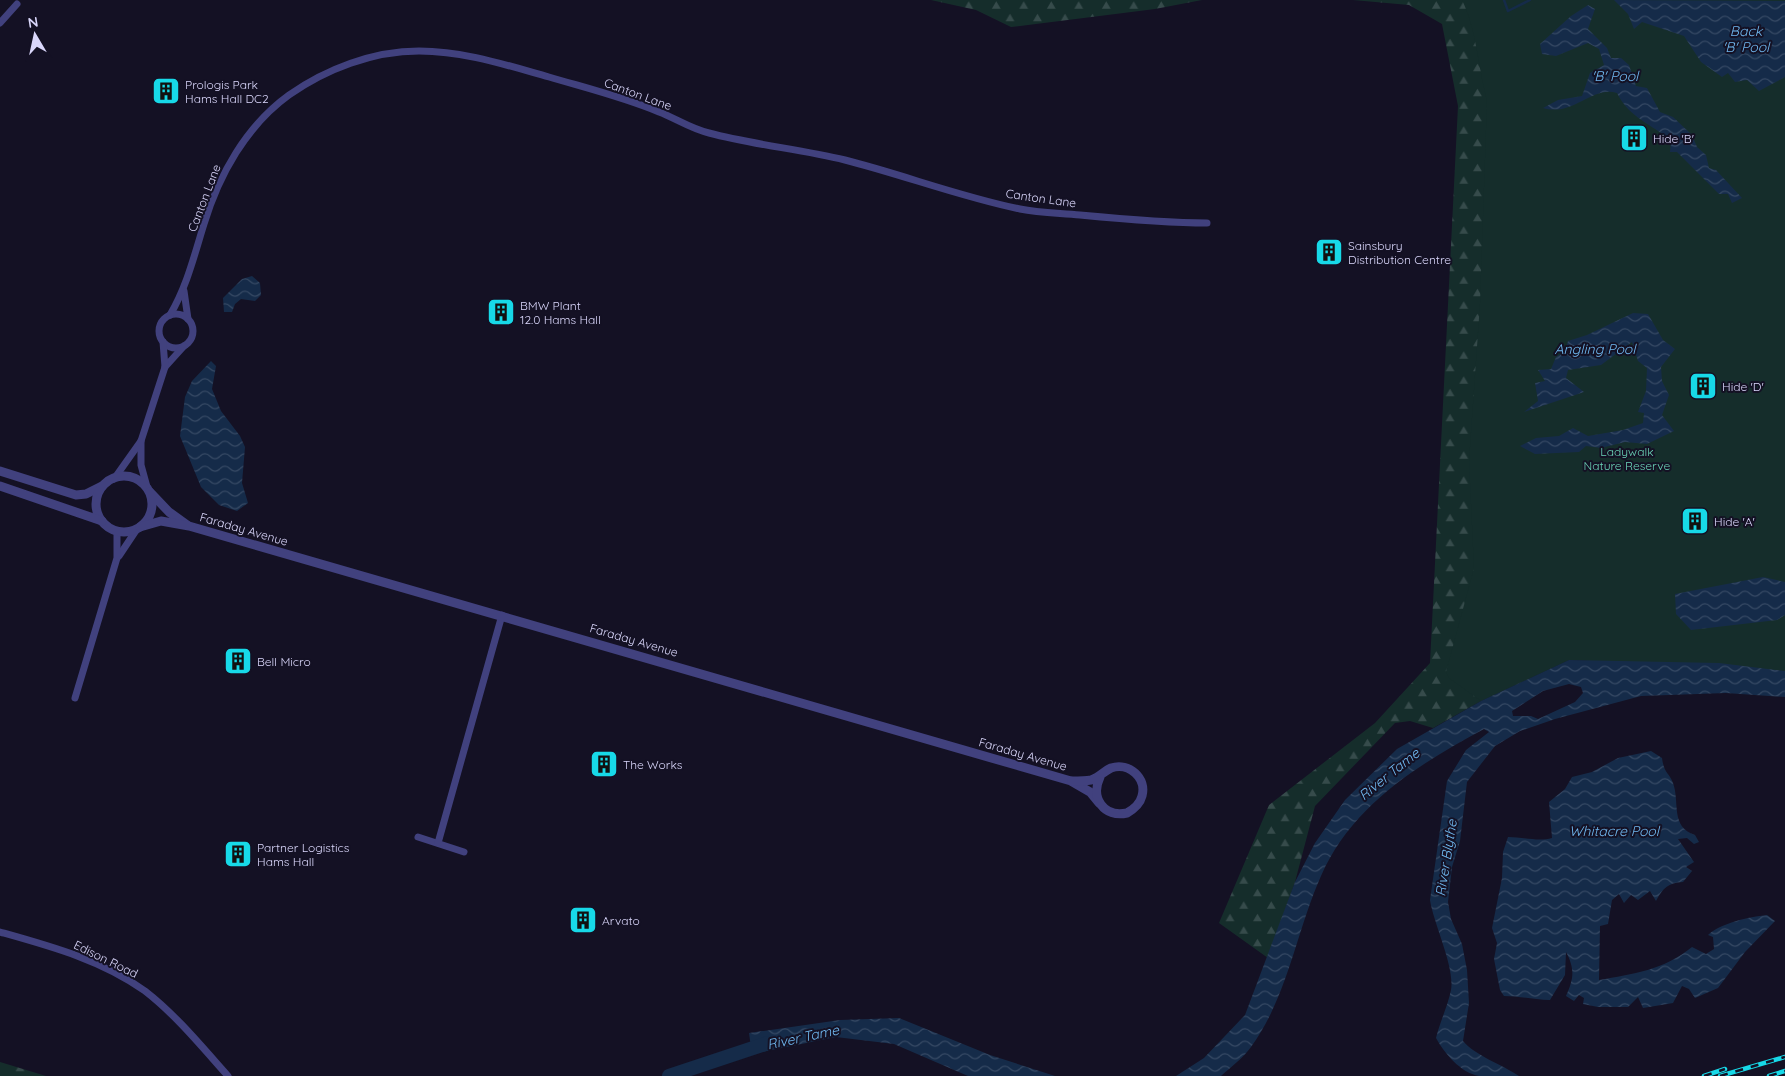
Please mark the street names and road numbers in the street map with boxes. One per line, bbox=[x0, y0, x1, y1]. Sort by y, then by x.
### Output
street label: Canton Lane bbox=[602, 75, 674, 113]
street label: Canton Lane bbox=[184, 162, 224, 234]
street label: Canton Lane bbox=[1005, 186, 1077, 210]
street label: Faraday Avenue bbox=[198, 509, 290, 549]
street label: Faraday Avenue bbox=[588, 620, 680, 660]
street label: Faraday Avenue bbox=[977, 734, 1069, 774]
street label: Edison Road bbox=[71, 937, 141, 981]

